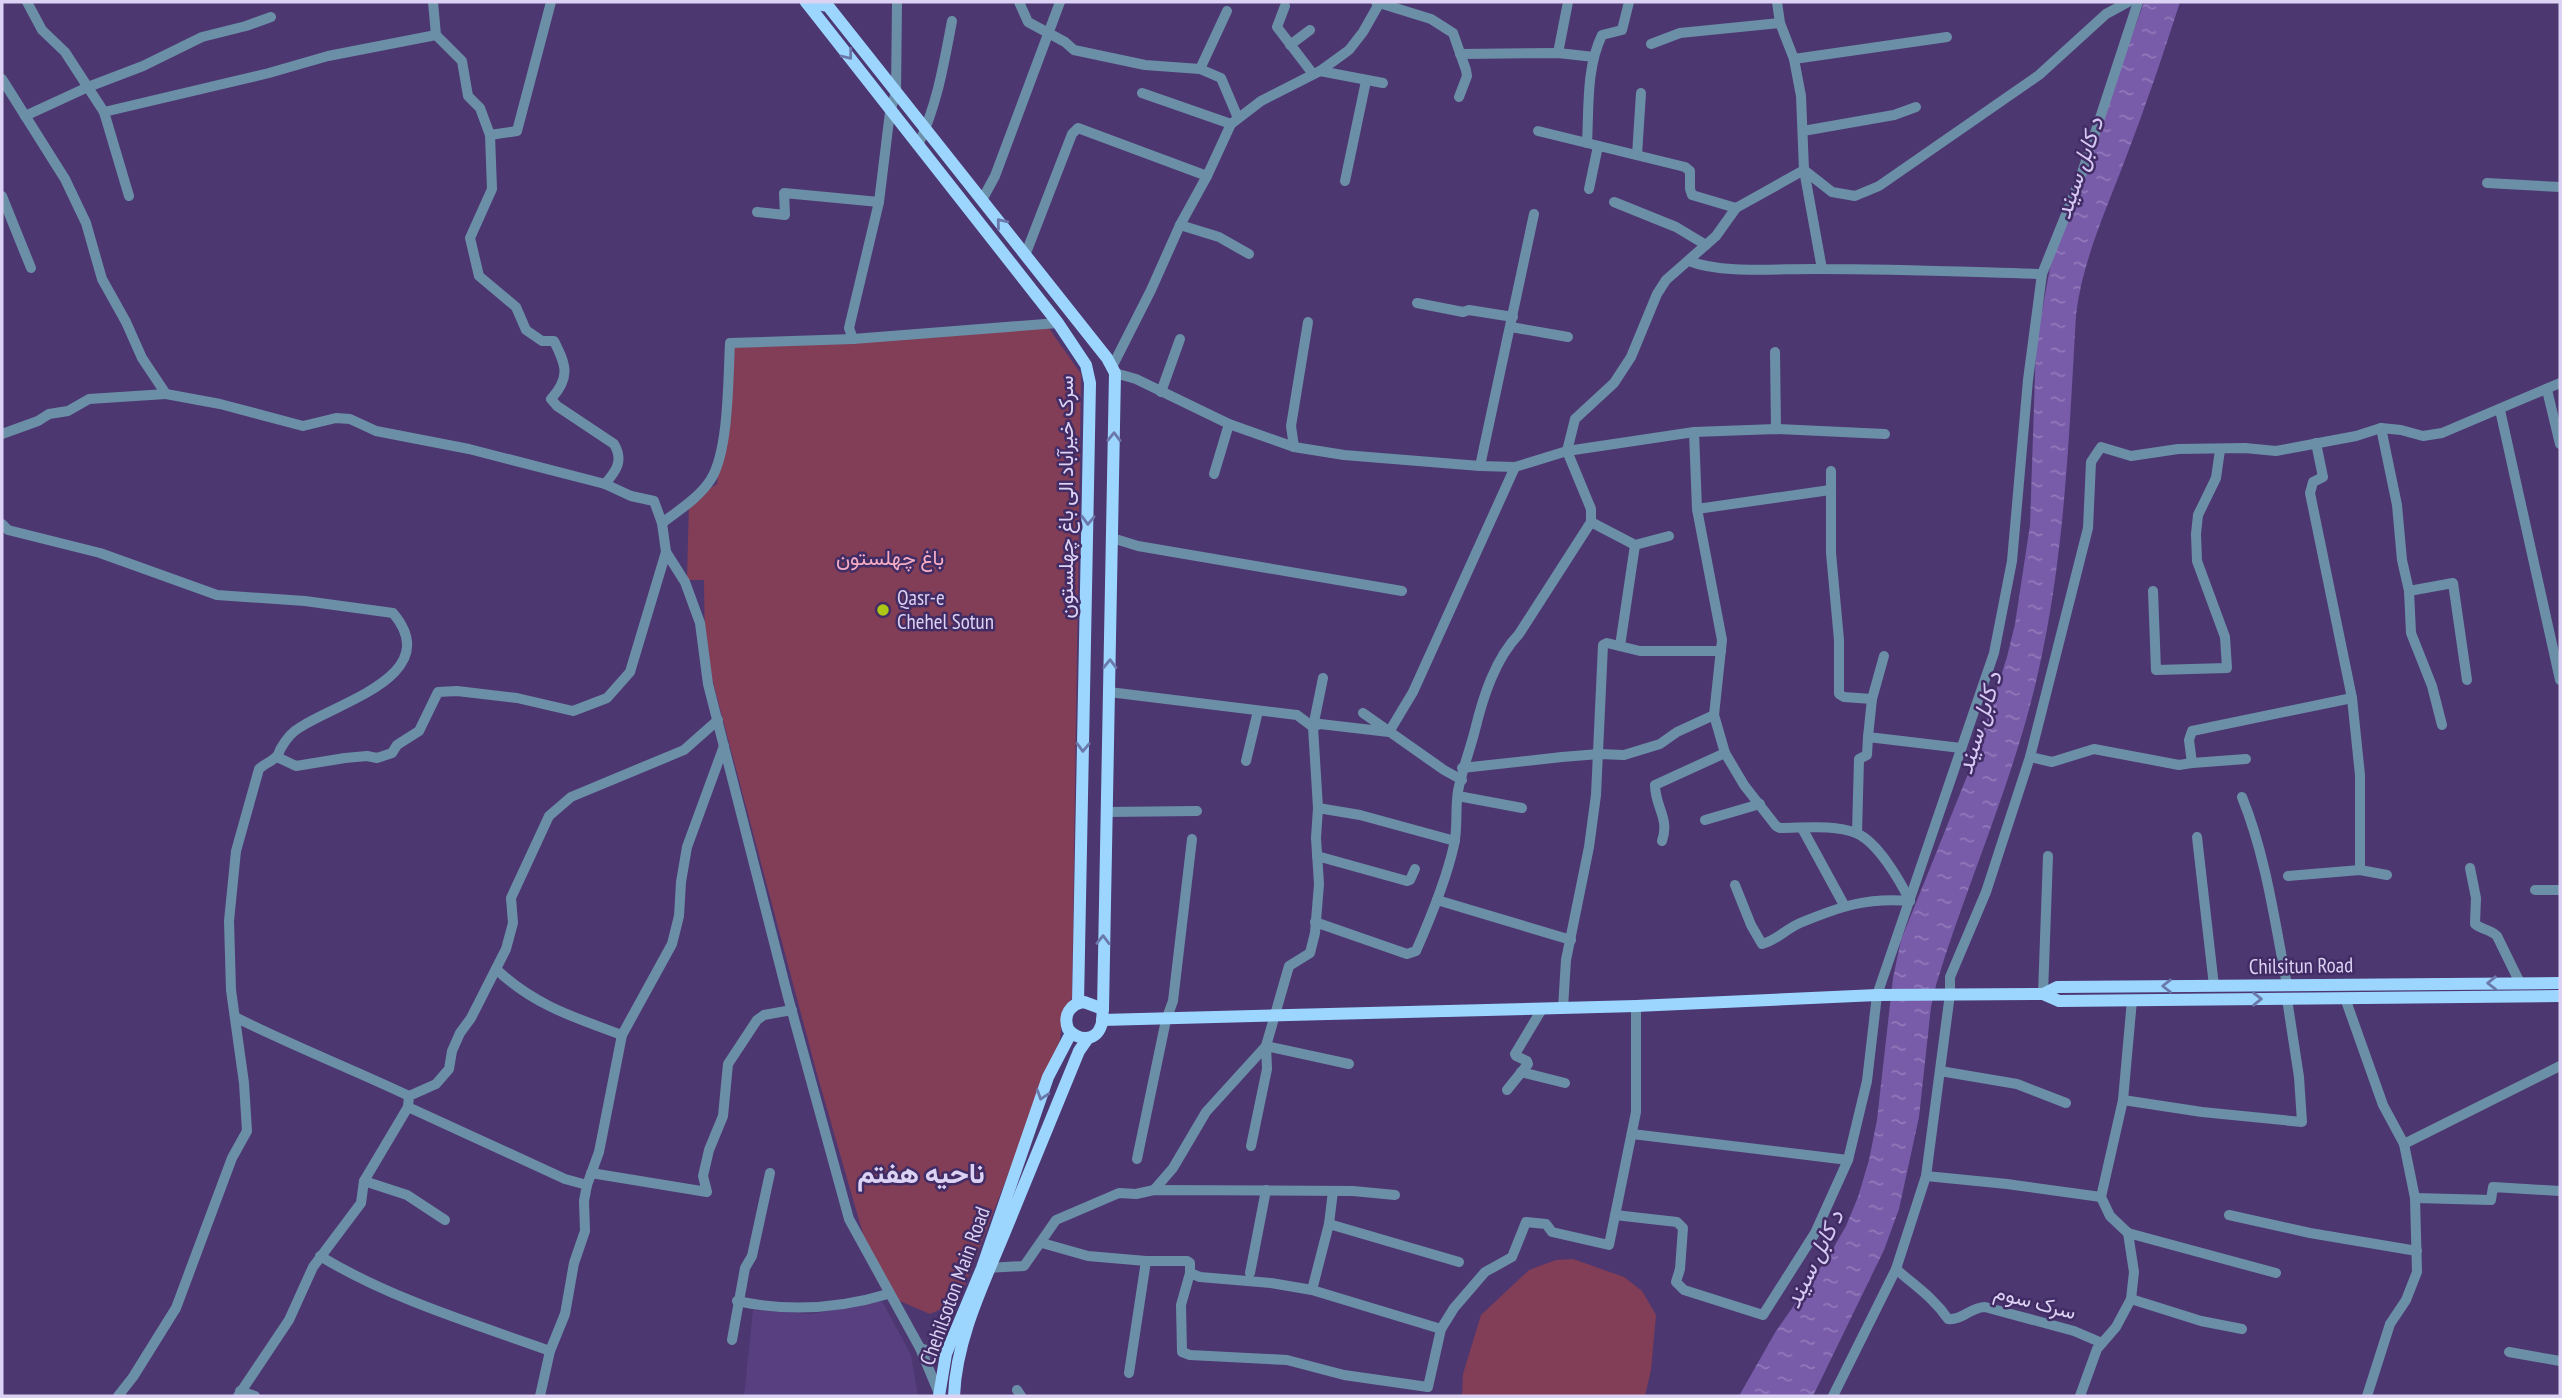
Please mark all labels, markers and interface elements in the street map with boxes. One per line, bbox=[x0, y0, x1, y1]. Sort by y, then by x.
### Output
one-way arrow bbox=[840, 47, 852, 60]
water label: د کابل سيند bbox=[2048, 112, 2110, 223]
one-way arrow bbox=[997, 219, 1010, 231]
street label: سرک خیرآباد الی باغ چهلستون bbox=[1052, 376, 1080, 618]
one-way arrow bbox=[1106, 431, 1122, 441]
one-way arrow bbox=[1080, 515, 1096, 526]
park label: باغ چهلستون bbox=[836, 544, 944, 572]
place label: Qasr-e Chehel Sotun bbox=[897, 584, 994, 635]
marker: Qasr-e Chehel Sotun bbox=[875, 602, 891, 618]
one-way arrow bbox=[1102, 658, 1118, 669]
water label: د کابل سيند bbox=[1949, 667, 2008, 778]
one-way arrow bbox=[1076, 742, 1091, 753]
one-way arrow bbox=[1096, 935, 1111, 946]
street label: Chilsitun Road bbox=[2249, 951, 2353, 980]
one-way arrow bbox=[2486, 975, 2497, 991]
one-way arrow bbox=[2161, 978, 2171, 994]
one-way arrow bbox=[2252, 991, 2263, 1007]
one-way arrow bbox=[1036, 1088, 1050, 1100]
district label: ناحیه هفتم bbox=[857, 1154, 985, 1192]
street label: Chehilsoton Main Road bbox=[913, 1203, 996, 1369]
water label: د کابل سيند bbox=[1777, 1204, 1850, 1313]
street label: سرک سوم bbox=[1991, 1278, 2079, 1326]

